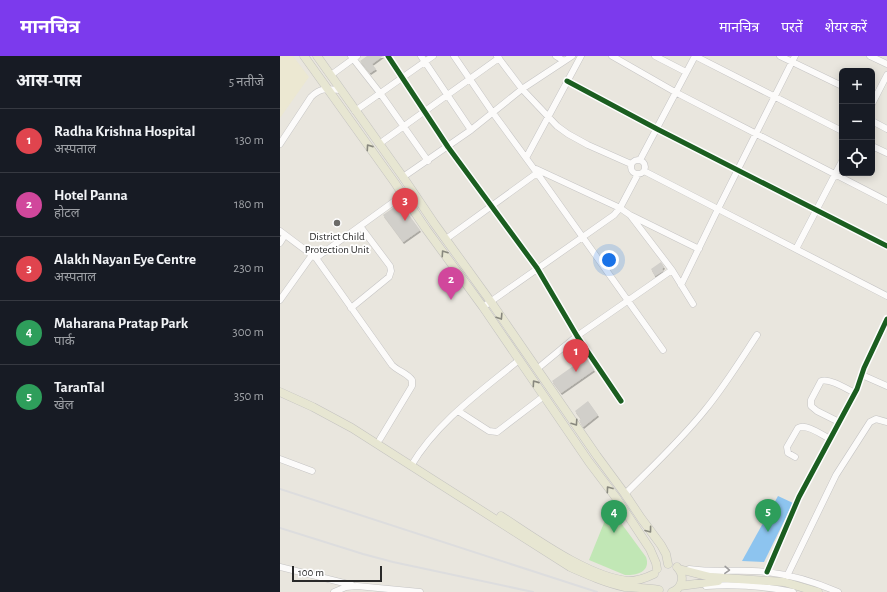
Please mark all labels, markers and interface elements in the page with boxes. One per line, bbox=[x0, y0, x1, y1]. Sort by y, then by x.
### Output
text: मानचित्र bbox=[20, 18, 80, 37]
text: मानचित्र bbox=[719, 21, 759, 35]
text: परतें bbox=[781, 21, 803, 35]
text: शेयर करें bbox=[825, 21, 867, 35]
map controls bbox=[839, 68, 875, 176]
button: + bbox=[839, 68, 875, 104]
text: आस-पास bbox=[16, 72, 81, 89]
text: 5 नतीजे bbox=[229, 76, 264, 89]
button: − bbox=[839, 104, 875, 140]
text: Radha Krishna Hospital bbox=[54, 124, 195, 139]
text: 1 bbox=[27, 134, 31, 147]
text: 130 m bbox=[235, 134, 264, 147]
button: locate bbox=[839, 140, 875, 176]
text: अस्पताल bbox=[54, 143, 96, 156]
one-way arrow bbox=[367, 145, 374, 152]
text: Hotel Panna bbox=[54, 188, 128, 203]
pin: 3 bbox=[392, 188, 418, 221]
text: 2 bbox=[26, 198, 32, 211]
text: 180 m bbox=[234, 198, 264, 211]
text: होटल bbox=[54, 207, 80, 220]
marker: District Child Protection Unit bbox=[332, 218, 342, 228]
place label: District Child Protection Unit bbox=[305, 231, 370, 255]
your location bbox=[599, 250, 619, 270]
one-way arrow bbox=[442, 251, 449, 258]
text: Alakh Nayan Eye Centre bbox=[54, 252, 196, 267]
text: 3 bbox=[26, 262, 32, 275]
text: 230 m bbox=[233, 262, 264, 275]
pin: 2 bbox=[438, 267, 464, 300]
text: अस्पताल bbox=[54, 271, 96, 284]
one-way arrow bbox=[495, 312, 502, 319]
text: Maharana Pratap Park bbox=[54, 316, 188, 331]
text: 4 bbox=[26, 326, 32, 339]
text: 300 m bbox=[232, 326, 264, 339]
text: पार्क bbox=[54, 335, 75, 348]
pin: 1 bbox=[563, 339, 589, 372]
text: TaranTal bbox=[54, 380, 105, 395]
one-way arrow bbox=[533, 380, 540, 387]
text: 5 bbox=[26, 390, 32, 403]
text: 350 m bbox=[234, 390, 264, 403]
text: खेल bbox=[54, 399, 73, 412]
one-way arrow bbox=[570, 419, 578, 426]
one-way arrow bbox=[607, 487, 614, 494]
pin: 5 bbox=[755, 499, 781, 532]
pin: 4 bbox=[601, 500, 627, 533]
one-way arrow bbox=[644, 525, 651, 532]
scale bar bbox=[292, 564, 382, 583]
one-way arrow bbox=[724, 566, 730, 575]
text: 100 m bbox=[298, 567, 324, 578]

